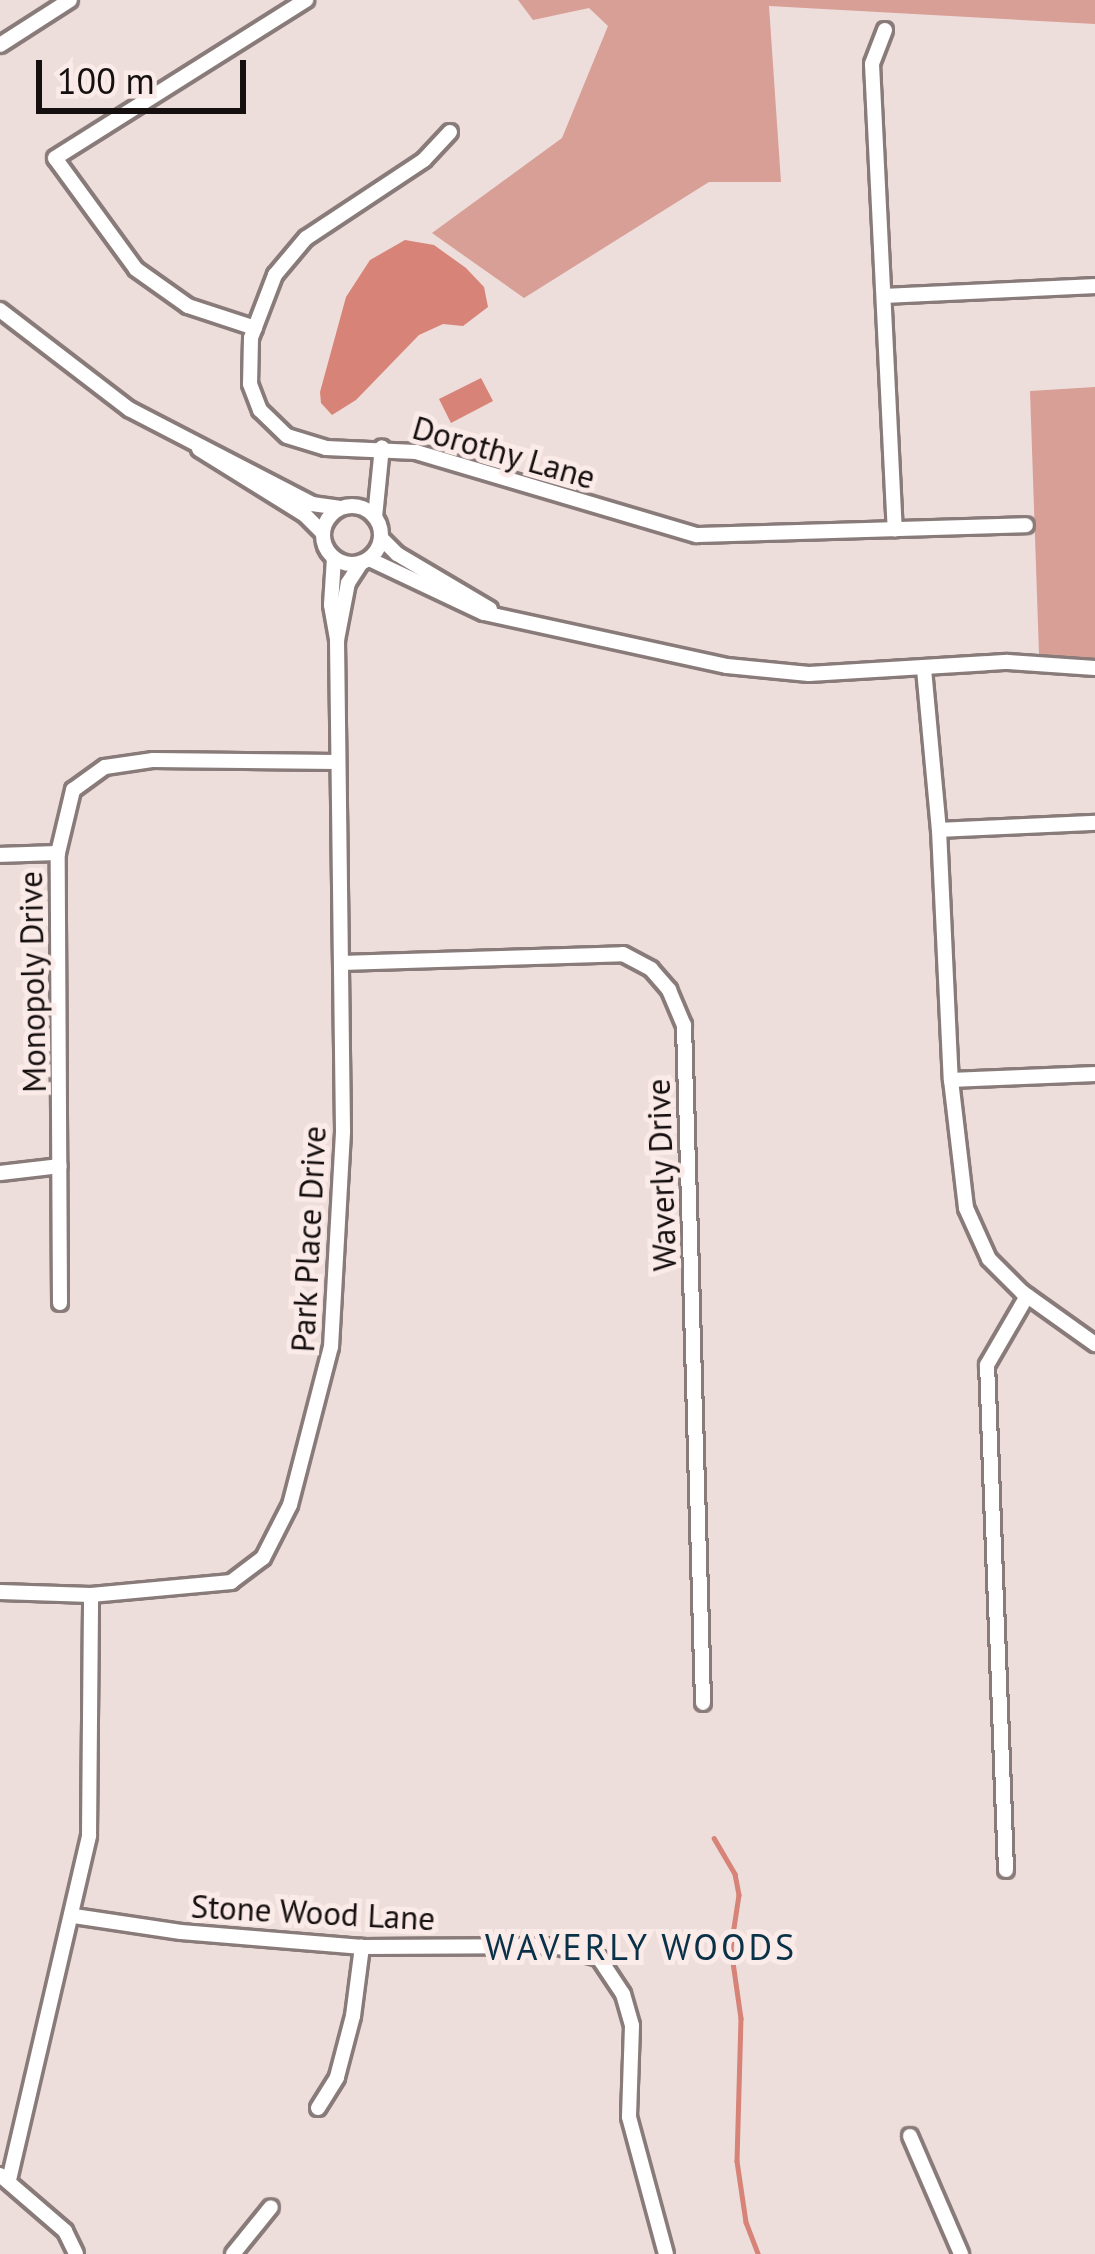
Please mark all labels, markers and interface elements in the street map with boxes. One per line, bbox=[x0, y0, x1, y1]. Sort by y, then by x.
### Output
scale bar bbox=[42, 36, 252, 110]
text: 100 m bbox=[57, 57, 155, 104]
street label: Dorothy Lane bbox=[408, 407, 600, 497]
street label: Monopoly Drive bbox=[10, 870, 54, 1094]
street label: Waverly Drive bbox=[638, 1078, 684, 1272]
street label: Park Place Drive bbox=[282, 1124, 334, 1354]
street label: Stone Wood Lane bbox=[190, 1886, 436, 1938]
district label: WAVERLY WOODS bbox=[484, 1925, 798, 1969]

